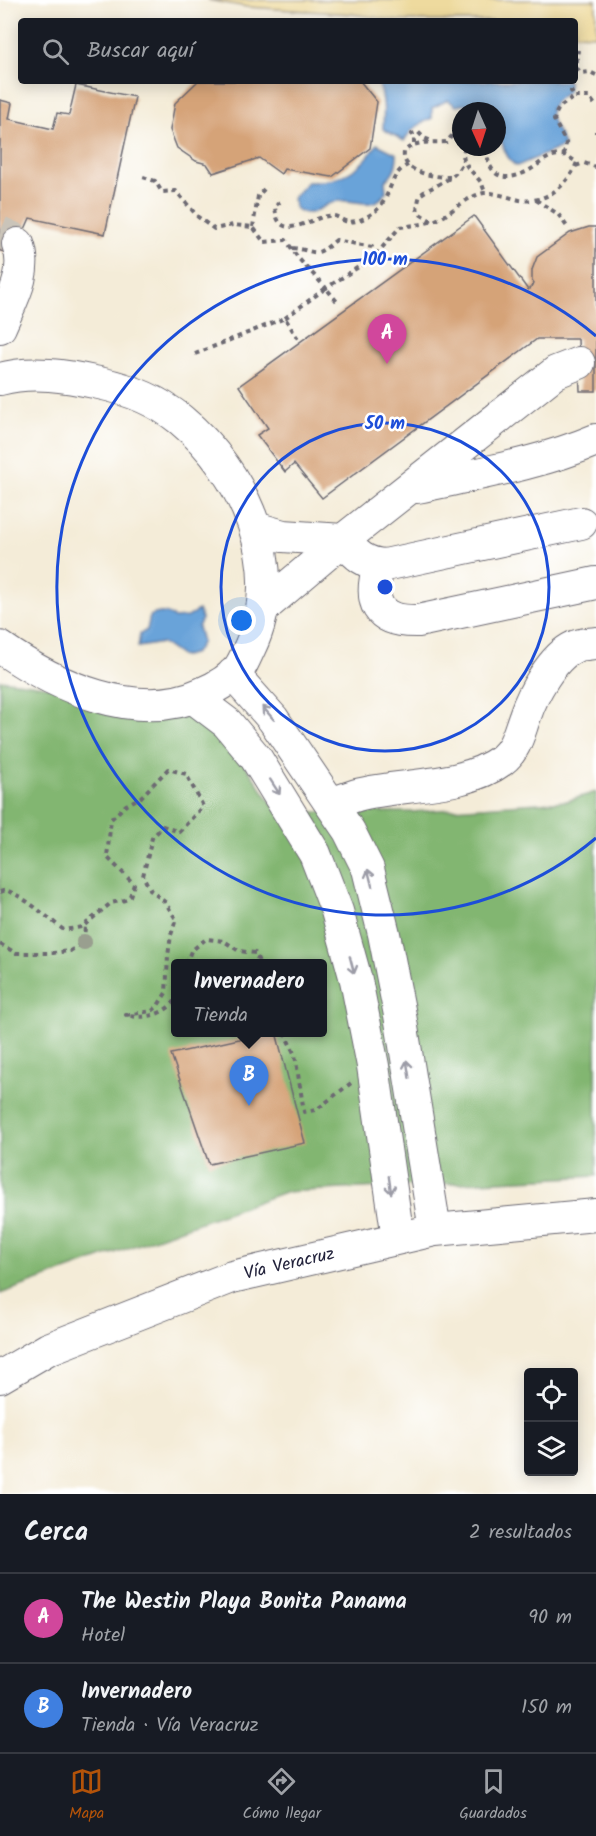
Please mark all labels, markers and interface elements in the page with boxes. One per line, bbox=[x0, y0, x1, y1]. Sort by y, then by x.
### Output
search box bbox=[18, 18, 578, 84]
text: Buscar aquí bbox=[87, 34, 194, 69]
icon: search bbox=[39, 35, 72, 68]
north arrow bbox=[452, 102, 506, 156]
text: 100 m bbox=[362, 246, 408, 275]
pin: A bbox=[368, 314, 406, 364]
text: 50 m bbox=[364, 410, 405, 439]
centre of rings bbox=[375, 577, 395, 597]
your location bbox=[227, 606, 256, 635]
one-way arrow bbox=[261, 706, 275, 721]
one-way arrow bbox=[269, 778, 281, 795]
one-way arrow bbox=[364, 869, 375, 888]
one-way arrow bbox=[346, 955, 358, 974]
popup bbox=[171, 959, 327, 1037]
text: Invernadero bbox=[194, 965, 304, 1000]
text: Tienda bbox=[194, 1000, 248, 1032]
pin: B bbox=[230, 1056, 268, 1106]
one-way arrow bbox=[403, 1060, 414, 1080]
one-way arrow bbox=[384, 1174, 395, 1194]
street label: Vía Veracruz bbox=[241, 1240, 338, 1289]
map controls bbox=[524, 1368, 578, 1476]
button: locate bbox=[524, 1368, 578, 1422]
button: layers bbox=[524, 1422, 578, 1476]
text: Cerca bbox=[24, 1512, 88, 1554]
text: 2 resultados bbox=[469, 1517, 572, 1549]
text: The Westin Playa Bonita Panama bbox=[81, 1585, 407, 1620]
text: A bbox=[37, 1602, 50, 1634]
text: 90 m bbox=[528, 1602, 572, 1634]
text: Hotel bbox=[81, 1620, 125, 1652]
text: Invernadero bbox=[81, 1675, 192, 1710]
text: B bbox=[37, 1692, 50, 1724]
text: 150 m bbox=[521, 1692, 572, 1724]
text: Tienda · Vía Veracruz bbox=[81, 1710, 259, 1742]
tab: Mapa bbox=[69, 1765, 104, 1826]
tab: Cómo llegar bbox=[242, 1765, 321, 1826]
tab: Guardados bbox=[459, 1765, 527, 1826]

